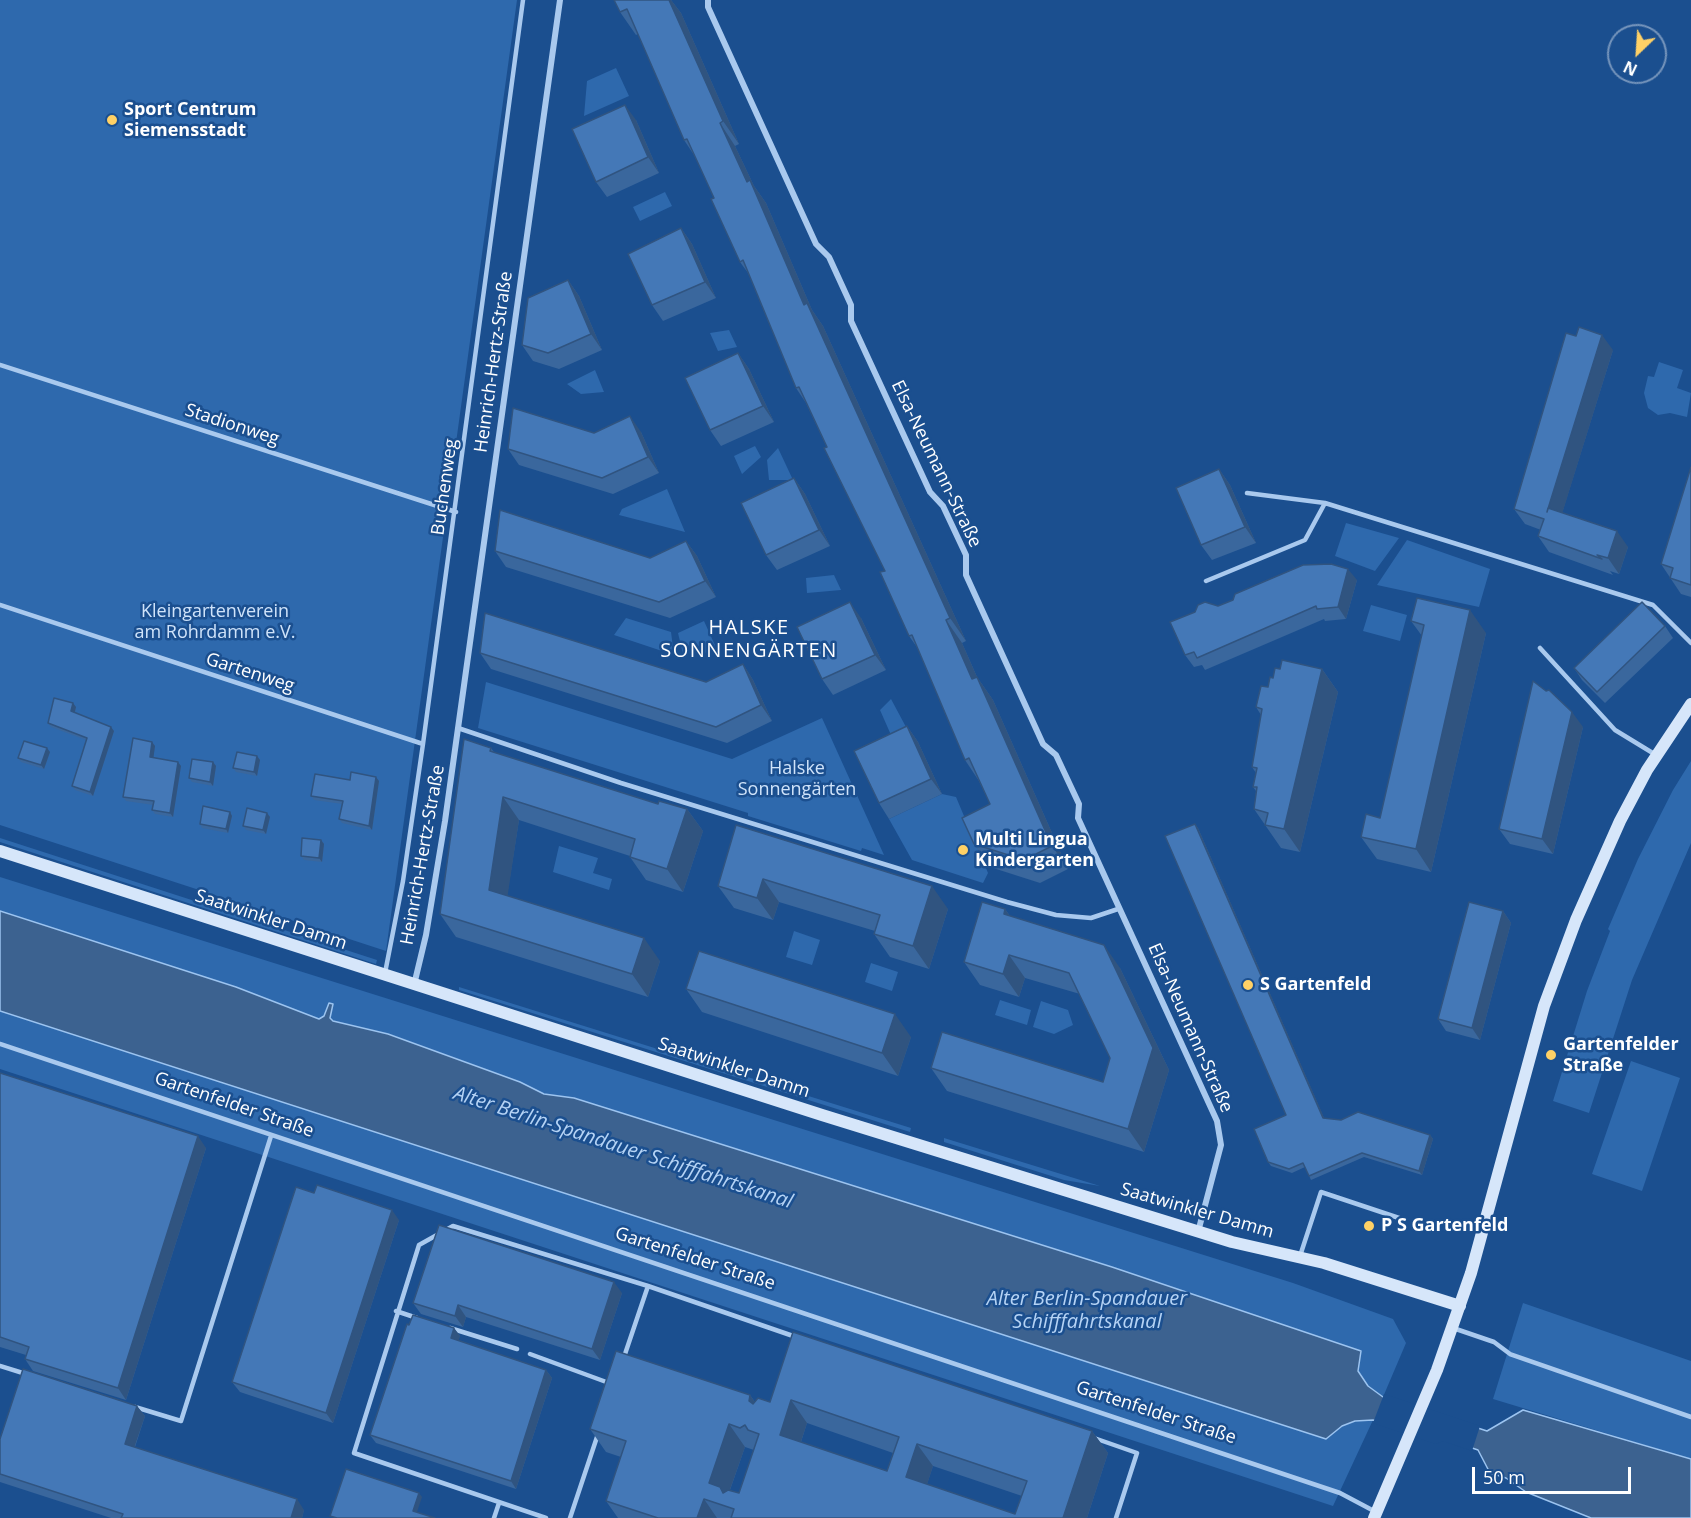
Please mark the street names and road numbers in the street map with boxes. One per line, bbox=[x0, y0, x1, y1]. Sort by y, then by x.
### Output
street label: Heinrich-Hertz-Straße bbox=[471, 270, 517, 454]
street label: Elsa-Neumann-Straße bbox=[886, 377, 986, 551]
street label: Stadionweg bbox=[182, 400, 282, 450]
street label: Buchenweg bbox=[428, 437, 462, 537]
street label: Gartenweg bbox=[203, 649, 297, 697]
street label: Heinrich-Hertz-Straße bbox=[397, 763, 449, 947]
street label: Saatwinkler Damm bbox=[192, 885, 350, 955]
street label: Elsa-Neumann-Straße bbox=[1143, 940, 1237, 1116]
street label: Saatwinkler Damm bbox=[655, 1033, 813, 1103]
street label: Gartenfelder Straße bbox=[152, 1068, 316, 1142]
street label: Saatwinkler Damm bbox=[1118, 1179, 1276, 1243]
street label: Gartenfelder Straße bbox=[612, 1223, 778, 1295]
street label: Gartenfelder Straße bbox=[1073, 1377, 1239, 1449]

